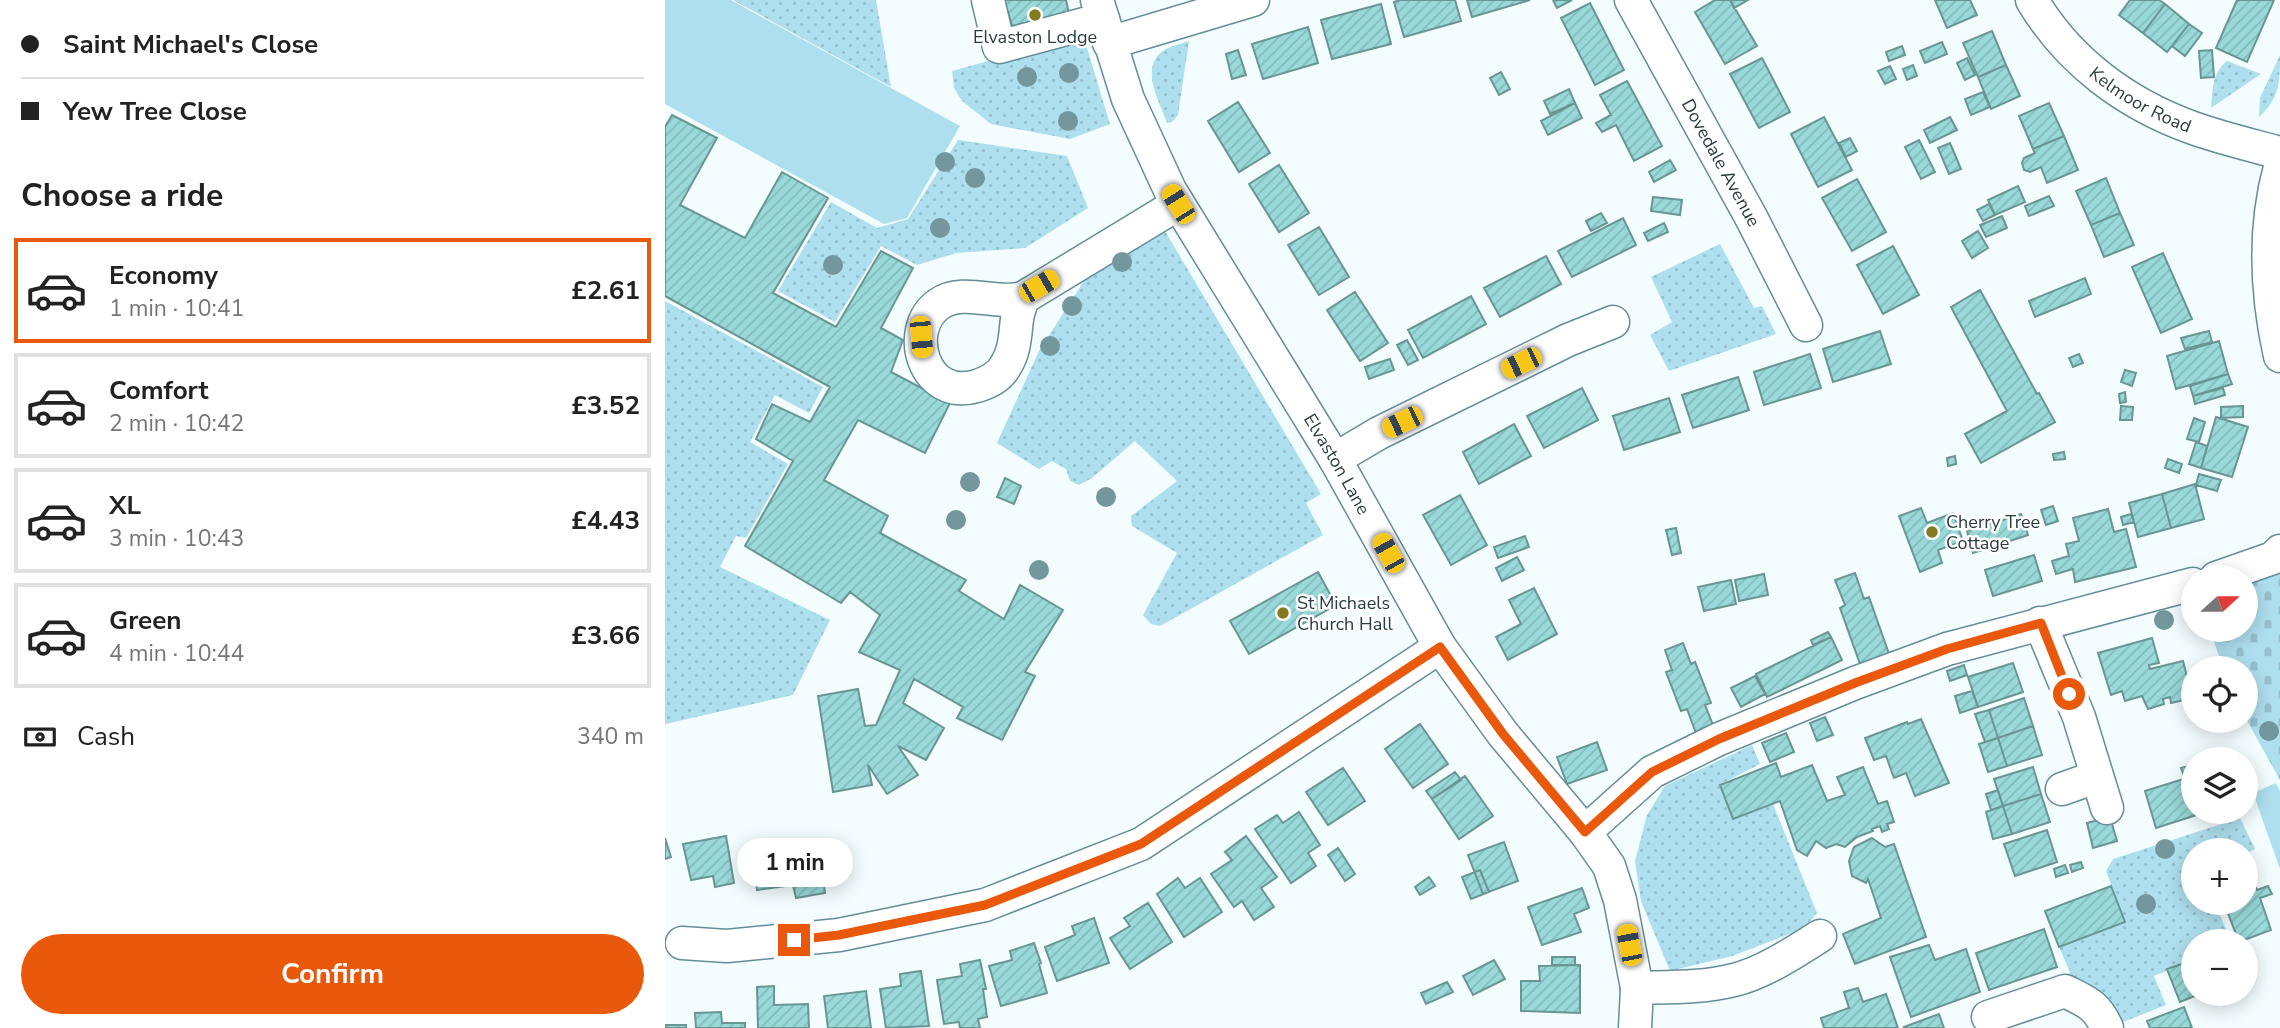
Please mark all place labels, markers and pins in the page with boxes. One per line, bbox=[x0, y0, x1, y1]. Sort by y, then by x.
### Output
marker: Elvaston Lodge bbox=[1027, 7, 1043, 23]
place label: Elvaston Lodge bbox=[973, 25, 1097, 49]
place label: Cherry Tree Cottage bbox=[1946, 510, 2040, 555]
marker: Cherry Tree Cottage bbox=[1924, 524, 1940, 540]
place label: St Michaels Church Hall bbox=[1297, 591, 1394, 636]
marker: St Michaels Church Hall bbox=[1275, 605, 1291, 621]

